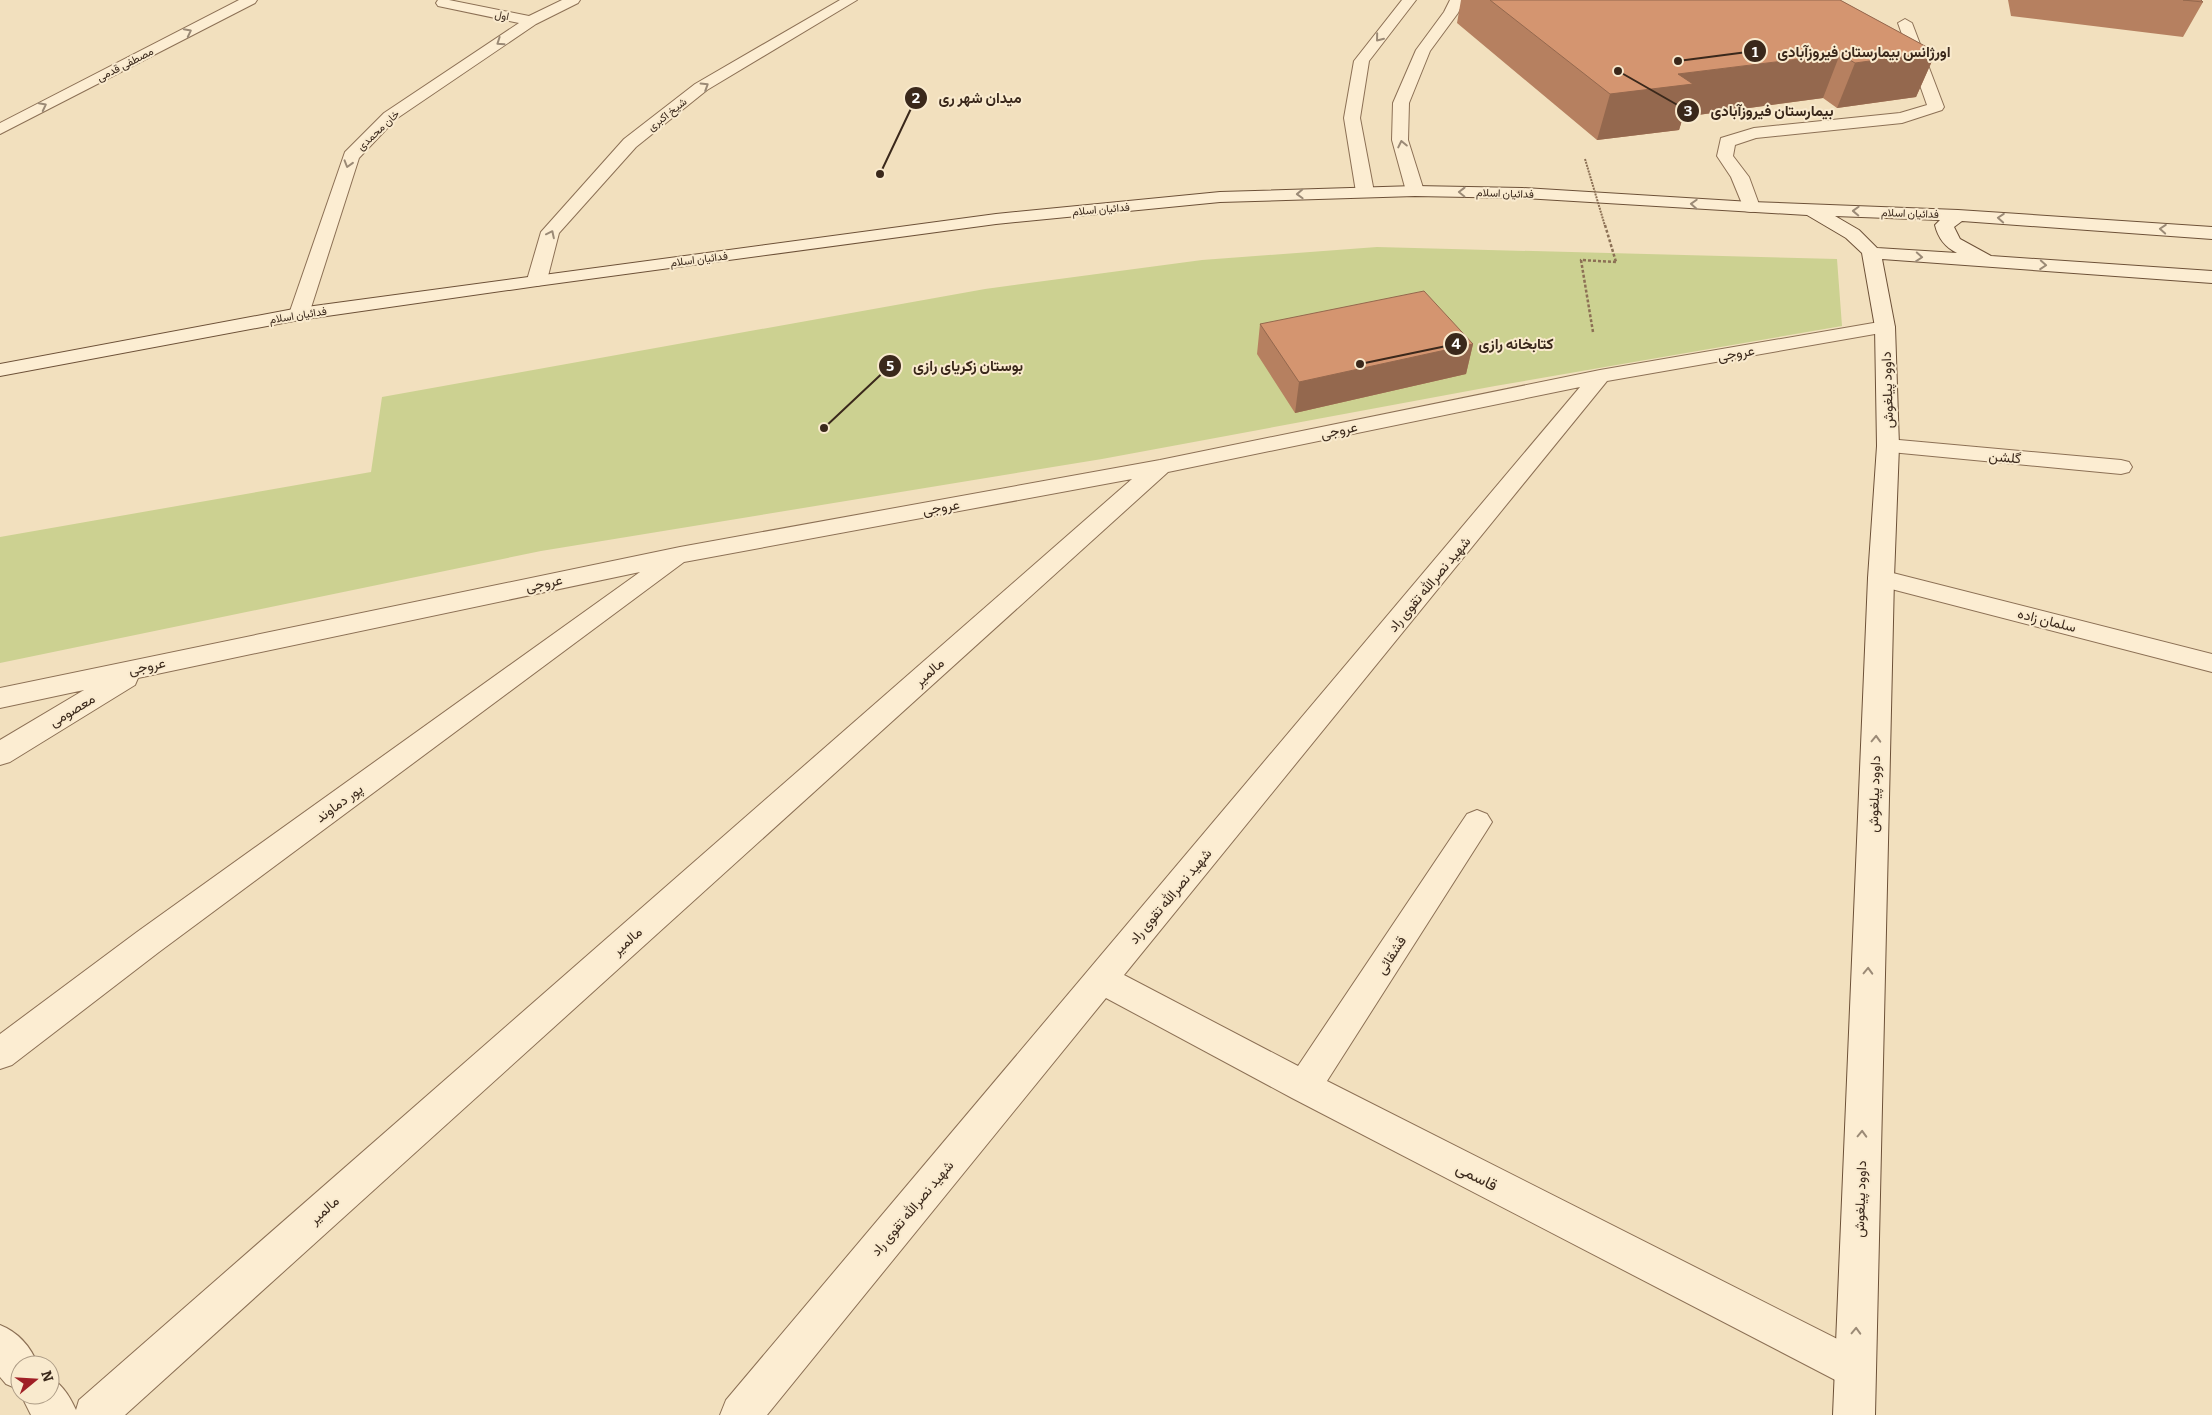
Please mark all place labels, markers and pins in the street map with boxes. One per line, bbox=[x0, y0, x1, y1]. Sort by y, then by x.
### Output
callout: اورژانس بیمارستان فیروزآبادی bbox=[1742, 36, 1961, 66]
callout: میدان شهر ری bbox=[903, 83, 1031, 113]
callout: بیمارستان فیروزآبادی bbox=[1676, 96, 1843, 126]
callout: کتابخانه رازی bbox=[1444, 329, 1564, 359]
callout: بوستان زکریای رازی bbox=[878, 351, 1033, 381]

